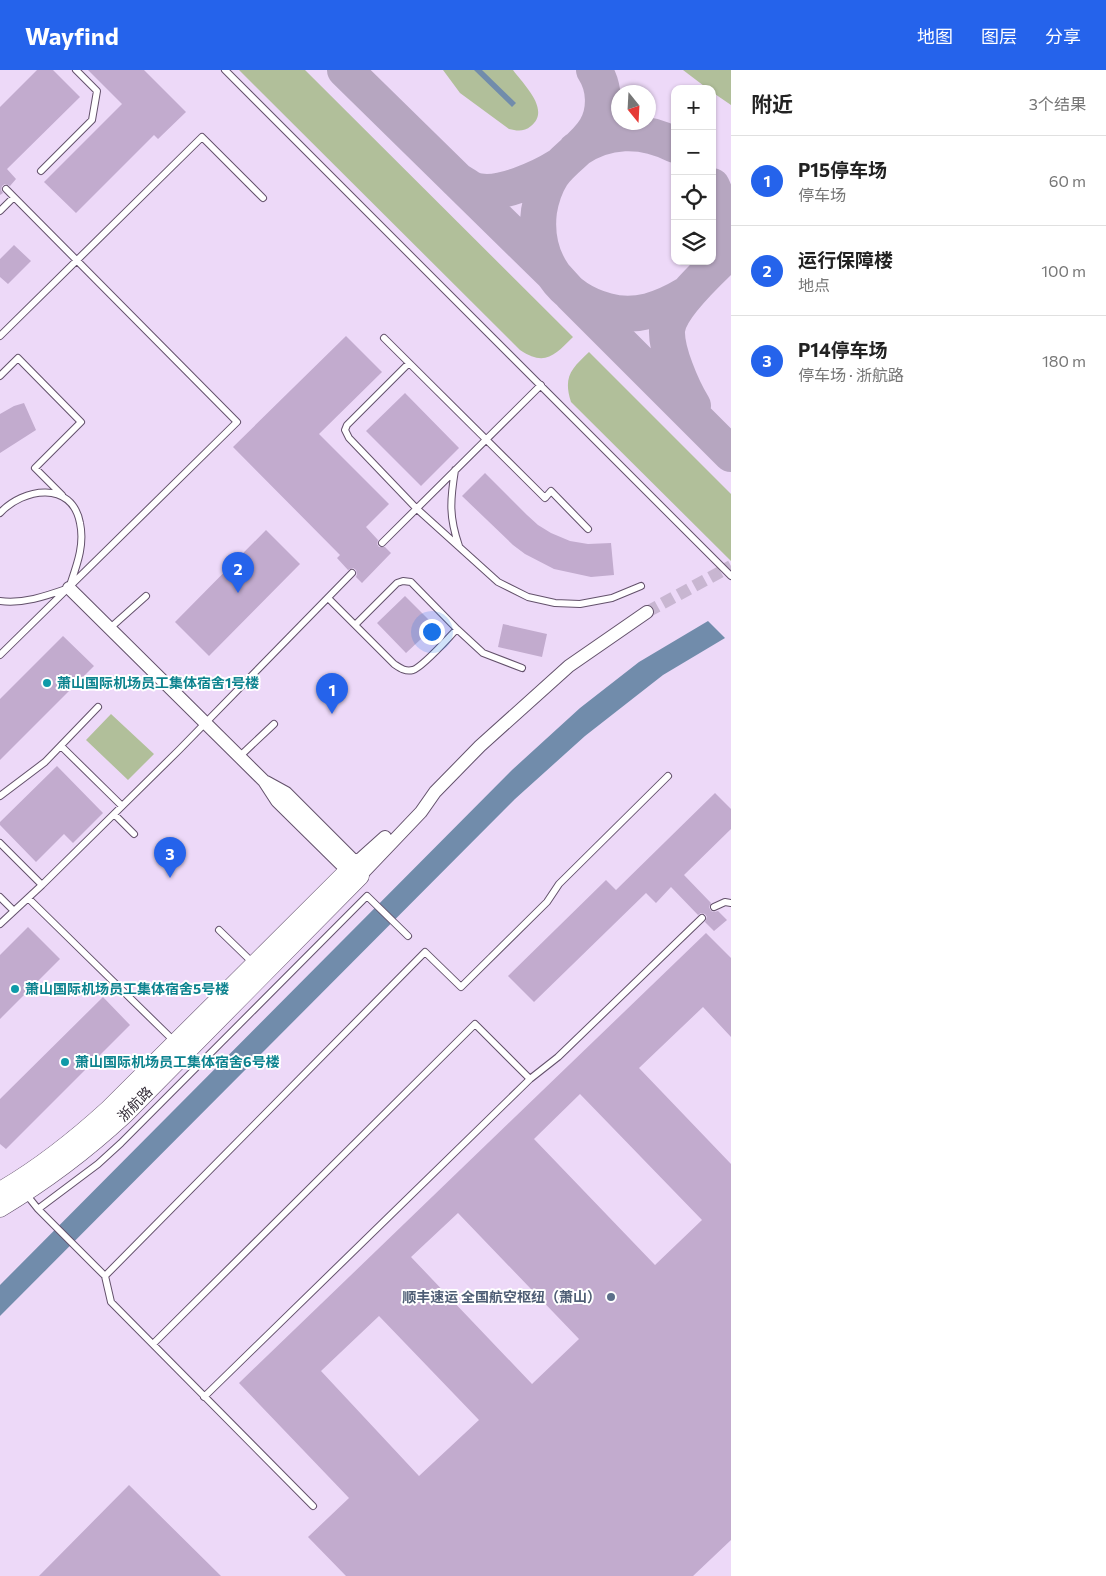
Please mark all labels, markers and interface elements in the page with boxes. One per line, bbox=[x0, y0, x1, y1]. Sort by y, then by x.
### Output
text: Wayfind bbox=[25, 21, 119, 50]
text: 地图 bbox=[917, 25, 953, 47]
text: 图层 bbox=[981, 25, 1017, 47]
text: 分享 bbox=[1045, 25, 1081, 47]
north arrow bbox=[611, 85, 656, 130]
map controls bbox=[671, 85, 716, 265]
button: + bbox=[671, 85, 716, 130]
text: 附近 bbox=[751, 91, 793, 116]
text: 3个结果 bbox=[1029, 94, 1086, 113]
button: − bbox=[671, 130, 716, 175]
text: P15停车场 bbox=[798, 158, 887, 181]
text: 1 bbox=[763, 171, 771, 190]
text: 60 m bbox=[1049, 171, 1086, 190]
button: locate bbox=[671, 175, 716, 220]
text: 停车场 bbox=[798, 185, 846, 204]
button: layers bbox=[671, 220, 716, 265]
text: 运行保障楼 bbox=[798, 248, 893, 271]
text: 2 bbox=[762, 261, 772, 280]
text: 100 m bbox=[1041, 261, 1086, 280]
text: 地点 bbox=[798, 275, 830, 294]
text: P14停车场 bbox=[798, 338, 888, 361]
text: 3 bbox=[762, 351, 772, 370]
text: 180 m bbox=[1042, 351, 1086, 370]
text: 停车场 · 浙航路 bbox=[798, 365, 904, 384]
pin: 2 bbox=[222, 552, 254, 593]
your location bbox=[419, 619, 445, 645]
pin: 1 bbox=[316, 673, 348, 714]
place label: 萧山国际机场员工集体宿舍1号楼 bbox=[57, 674, 259, 691]
marker: 萧山国际机场员工集体宿舍1号楼 bbox=[41, 677, 53, 689]
pin: 3 bbox=[154, 837, 186, 878]
place label: 萧山国际机场员工集体宿舍5号楼 bbox=[25, 980, 229, 997]
marker: 萧山国际机场员工集体宿舍5号楼 bbox=[9, 983, 21, 995]
place label: 萧山国际机场员工集体宿舍6号楼 bbox=[75, 1053, 280, 1070]
marker: 萧山国际机场员工集体宿舍6号楼 bbox=[59, 1056, 71, 1068]
street label: 浙航路 bbox=[114, 1083, 156, 1125]
place label: 顺丰速运 全国航空枢纽（萧山） bbox=[402, 1288, 601, 1305]
marker: 顺丰速运 全国航空枢纽（萧山） bbox=[605, 1291, 617, 1303]

